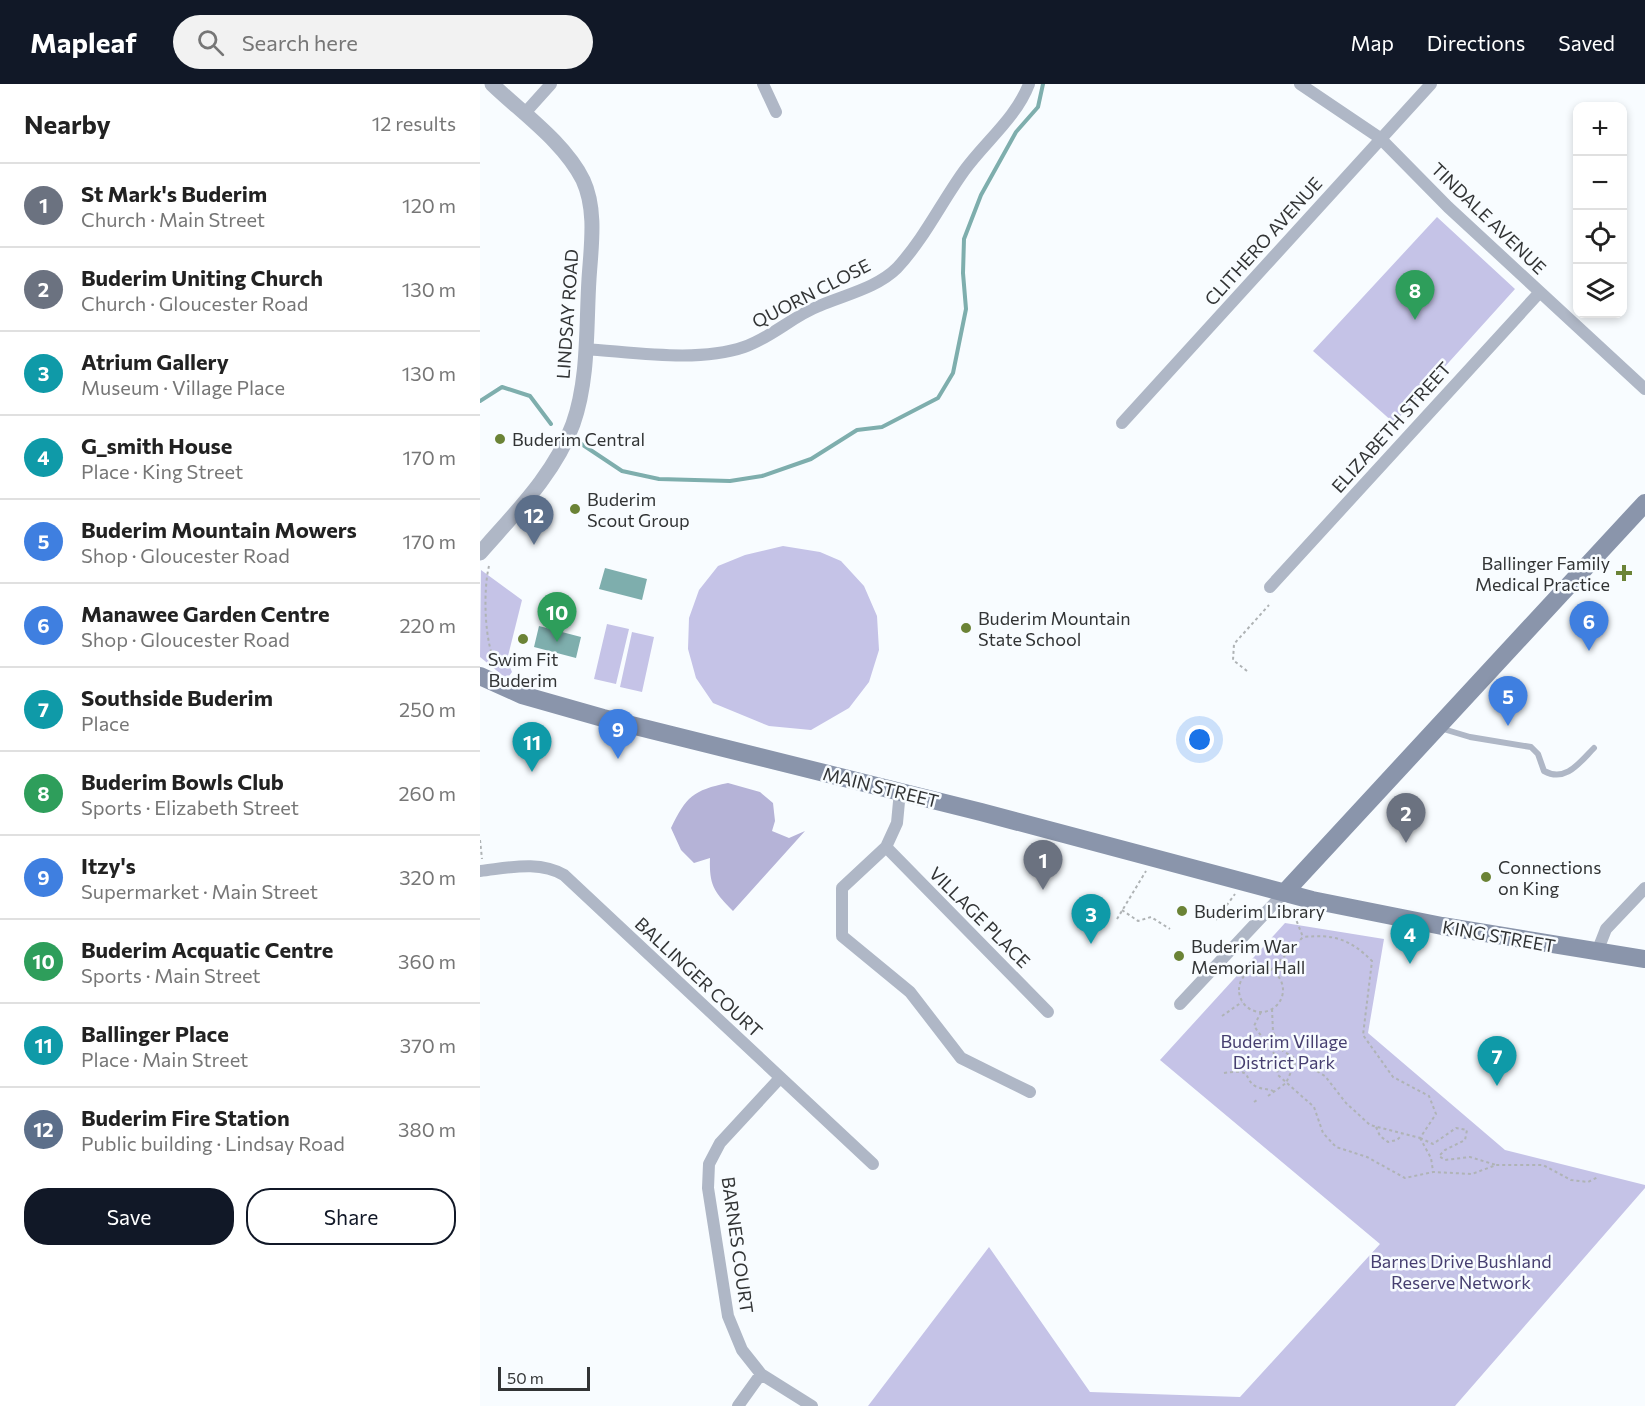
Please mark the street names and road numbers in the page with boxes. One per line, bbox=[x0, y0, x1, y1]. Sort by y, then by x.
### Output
street label: TINDALE AVENUE bbox=[1427, 158, 1551, 278]
street label: CLITHERO AVENUE bbox=[1200, 172, 1326, 310]
street label: LINDSAY ROAD bbox=[551, 248, 583, 380]
street label: QUORN CLOSE bbox=[748, 254, 874, 332]
street label: ELIZABETH STREET bbox=[1327, 357, 1455, 497]
street label: MAIN STREET bbox=[821, 762, 941, 812]
street label: VILLAGE PLACE bbox=[925, 862, 1035, 972]
street label: BALLINGER COURT bbox=[631, 912, 767, 1042]
street label: KING STREET bbox=[1441, 915, 1557, 957]
street label: BARNES COURT bbox=[718, 1175, 758, 1315]

